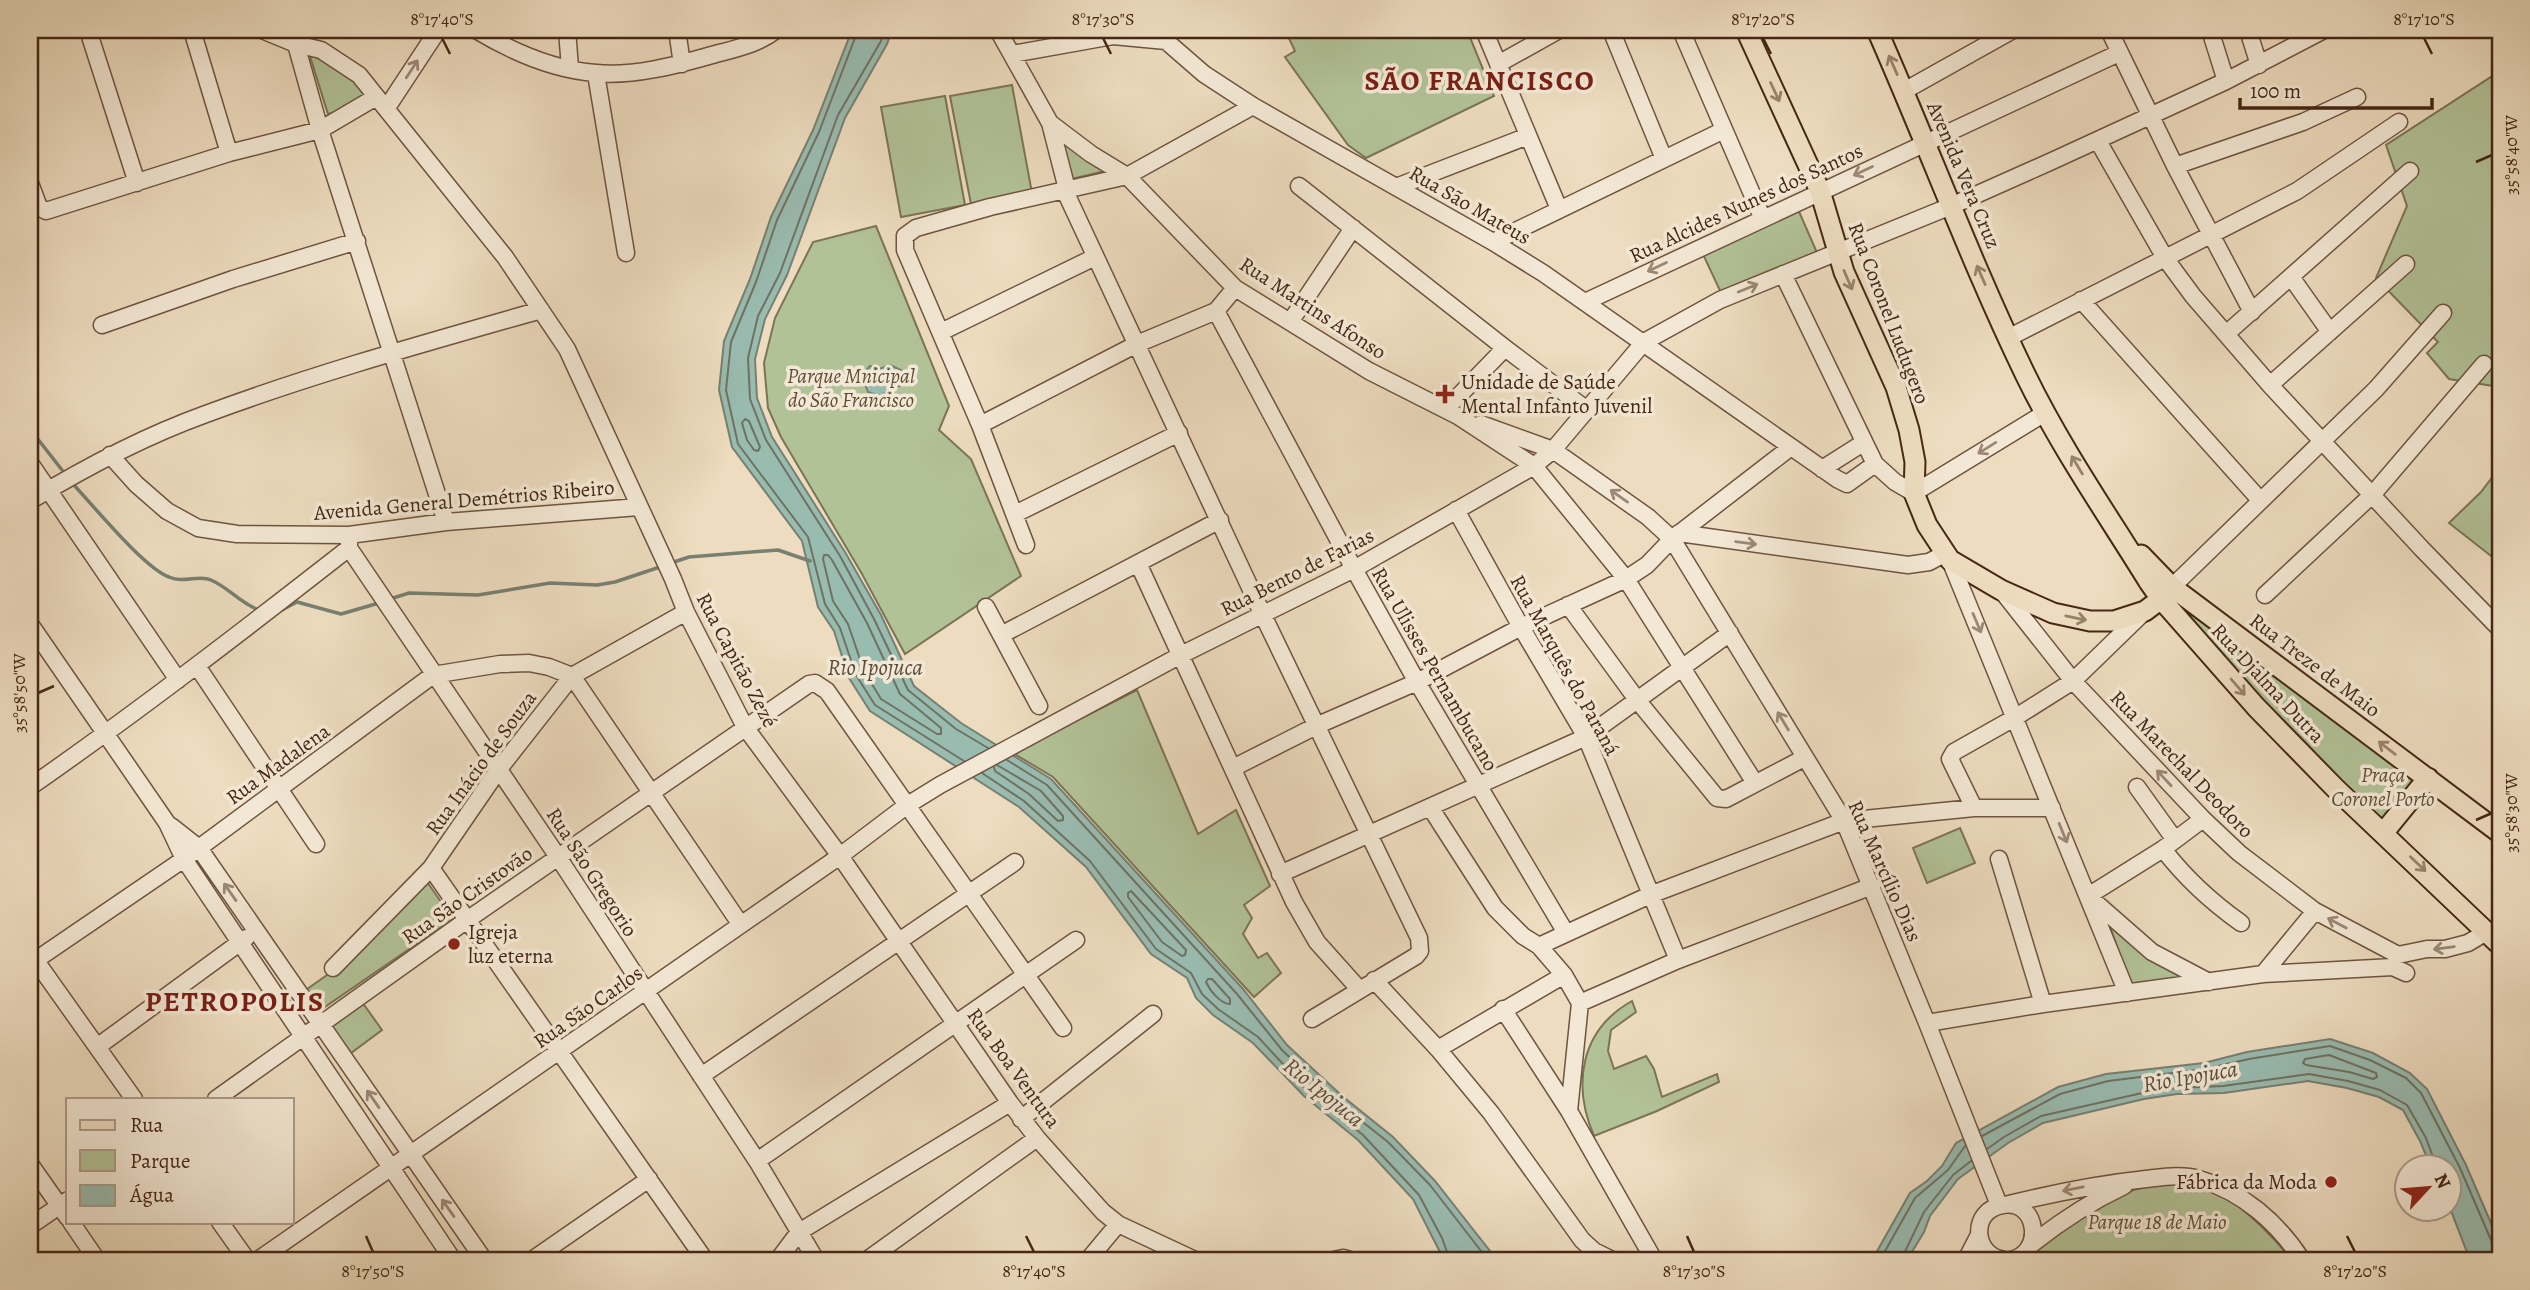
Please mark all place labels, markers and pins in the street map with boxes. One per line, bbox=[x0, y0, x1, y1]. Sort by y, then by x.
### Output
place label: Unidade de Saúde Mental Infanto Juvenil bbox=[1461, 368, 1652, 420]
marker: Unidade de Saúde Mental Infanto Juvenil bbox=[1435, 384, 1455, 404]
place label: Igreja luz eterna bbox=[468, 918, 554, 970]
marker: Igreja luz eterna bbox=[446, 936, 462, 952]
place label: Fábrica da Moda bbox=[2176, 1168, 2317, 1196]
marker: Fábrica da Moda bbox=[2323, 1174, 2339, 1190]

